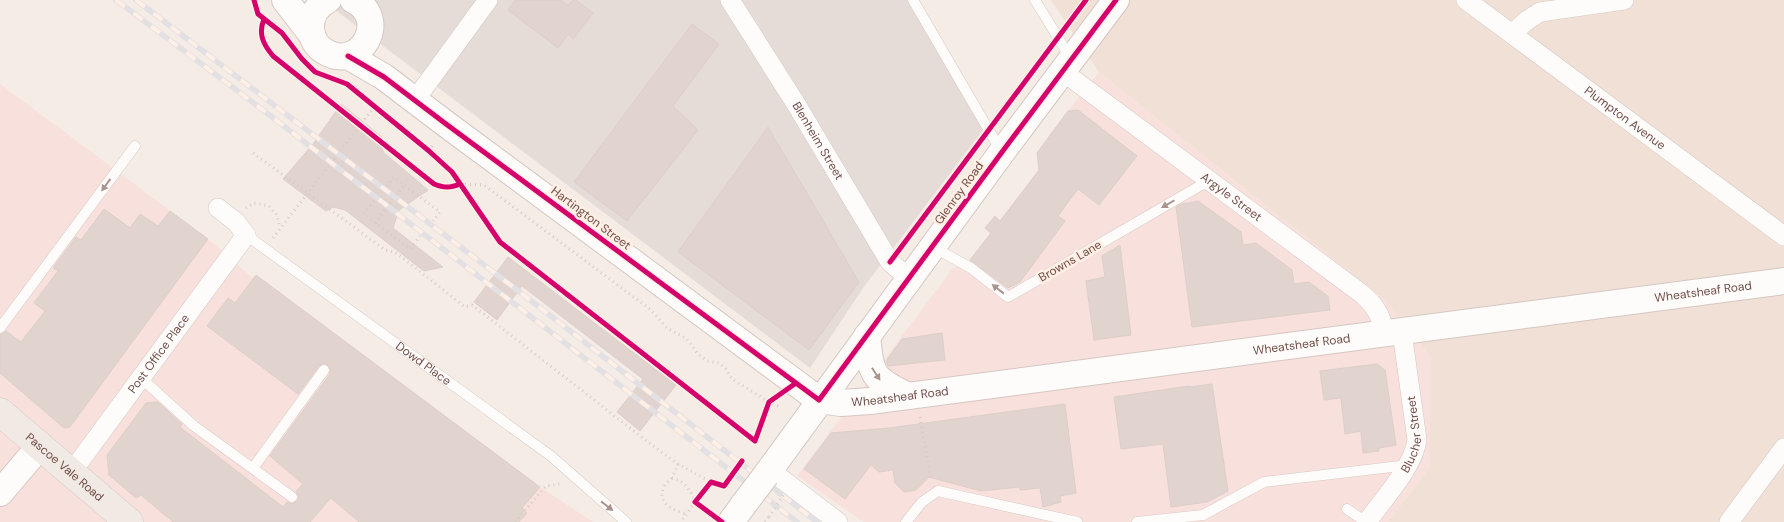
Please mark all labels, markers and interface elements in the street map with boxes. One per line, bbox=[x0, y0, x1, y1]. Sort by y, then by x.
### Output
street label: Plumpton Avenue bbox=[1581, 83, 1669, 153]
street label: Blenheim Street bbox=[788, 99, 847, 183]
street label: Glenroy Road bbox=[931, 158, 987, 228]
street label: Argyle Street bbox=[1197, 169, 1265, 225]
one-way arrow bbox=[101, 178, 111, 192]
street label: Hartington Street bbox=[548, 183, 634, 253]
one-way arrow bbox=[1161, 200, 1175, 209]
street label: Browns Lane bbox=[1036, 236, 1105, 285]
street label: Wheatsheaf Road bbox=[1653, 277, 1753, 306]
one-way arrow bbox=[991, 284, 1005, 294]
street label: Post Office Place bbox=[124, 311, 193, 397]
street label: Wheatsheaf Road bbox=[1252, 330, 1351, 359]
street label: Dowd Place bbox=[392, 338, 454, 389]
one-way arrow bbox=[871, 368, 880, 381]
street label: Wheatsheaf Road bbox=[851, 383, 950, 410]
street label: Blucher Street bbox=[1397, 394, 1425, 476]
street label: Pascoe Vale Road bbox=[22, 429, 107, 505]
one-way arrow bbox=[600, 500, 613, 511]

